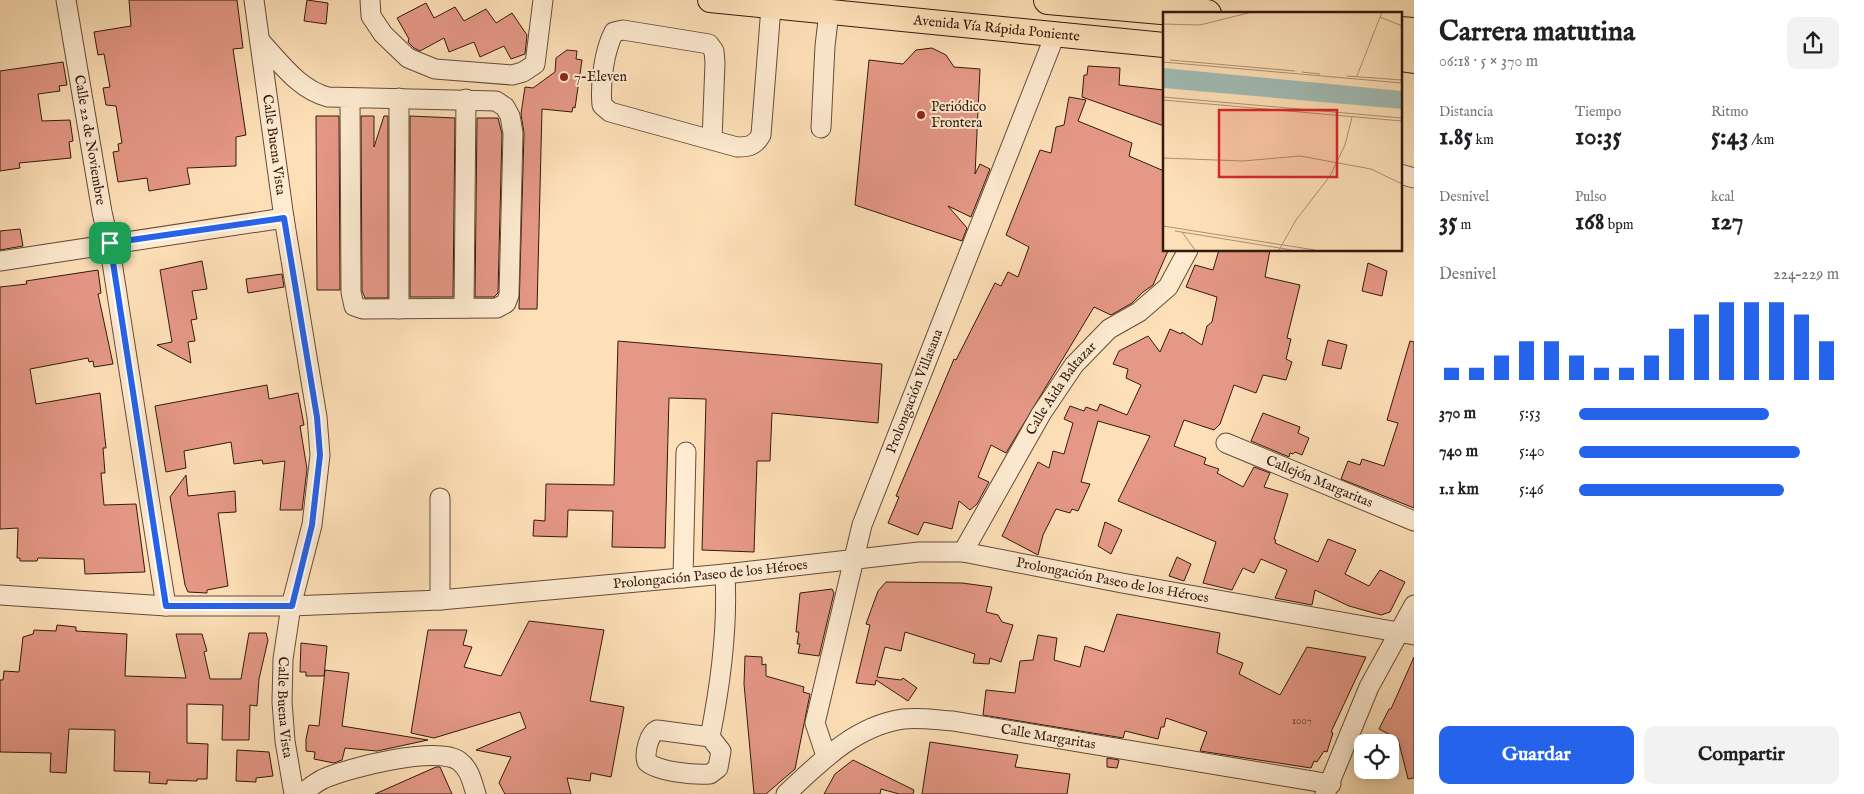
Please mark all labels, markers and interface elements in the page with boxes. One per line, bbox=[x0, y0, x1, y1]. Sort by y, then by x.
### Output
street label: Avenida Vía Rápida Poniente bbox=[911, 11, 1081, 46]
inset map bbox=[1163, 12, 1402, 251]
text: Carrera matutina bbox=[1439, 15, 1635, 50]
button: share bbox=[1787, 17, 1839, 69]
text: 06:18 · 5 × 370 m bbox=[1439, 52, 1538, 72]
place label: 7-Eleven bbox=[574, 68, 628, 86]
marker: 7-Eleven bbox=[558, 71, 570, 83]
street label: Calle 22 de Noviembre bbox=[70, 74, 110, 207]
street label: Calle Buena Vista bbox=[258, 93, 290, 197]
place label: Periódico Frontera bbox=[931, 98, 987, 132]
text: Distancia bbox=[1439, 103, 1493, 121]
text: Tiempo bbox=[1575, 103, 1621, 121]
text: Ritmo bbox=[1711, 103, 1748, 121]
marker: Periódico Frontera bbox=[915, 109, 927, 121]
text: 1.85 bbox=[1439, 121, 1473, 153]
text: 10:35 bbox=[1575, 121, 1621, 153]
text: 5:43 bbox=[1711, 121, 1748, 153]
text: km bbox=[1473, 131, 1494, 149]
text: /km bbox=[1748, 131, 1774, 149]
text: Desnivel bbox=[1439, 188, 1489, 206]
text: Pulso bbox=[1575, 188, 1607, 206]
text: kcal bbox=[1711, 188, 1734, 206]
text: 35 bbox=[1439, 206, 1457, 238]
text: 168 bbox=[1575, 206, 1605, 238]
text: 127 bbox=[1711, 206, 1743, 238]
text: m bbox=[1457, 216, 1471, 234]
text: bpm bbox=[1605, 216, 1634, 234]
pin bbox=[89, 222, 131, 264]
icon: arrive bbox=[96, 229, 124, 257]
text: Desnivel bbox=[1439, 265, 1496, 285]
text: 224–229 m bbox=[1773, 265, 1839, 285]
street label: Prolongación Villasana bbox=[882, 326, 948, 456]
street label: Calle Aida Baltazar bbox=[1022, 338, 1100, 438]
text: 370 m bbox=[1439, 404, 1476, 424]
text: 5:53 bbox=[1519, 404, 1541, 424]
text: 740 m bbox=[1439, 442, 1478, 462]
text: 5:40 bbox=[1519, 442, 1545, 462]
street label: Callejón Margaritas bbox=[1263, 452, 1376, 512]
text: 1.1 km bbox=[1439, 480, 1479, 500]
text: 5:46 bbox=[1519, 480, 1544, 500]
street label: Prolongación Paseo de los Héroes bbox=[1015, 554, 1210, 607]
street label: Prolongación Paseo de los Héroes bbox=[612, 556, 809, 593]
street label: Calle Buena Vista bbox=[273, 656, 297, 760]
house number: 1007 bbox=[1292, 714, 1312, 728]
street label: Calle Margaritas bbox=[999, 720, 1097, 754]
button: Guardar bbox=[1439, 726, 1634, 784]
button: Compartir bbox=[1644, 726, 1839, 784]
map controls bbox=[1354, 734, 1399, 779]
button: locate bbox=[1354, 734, 1399, 779]

